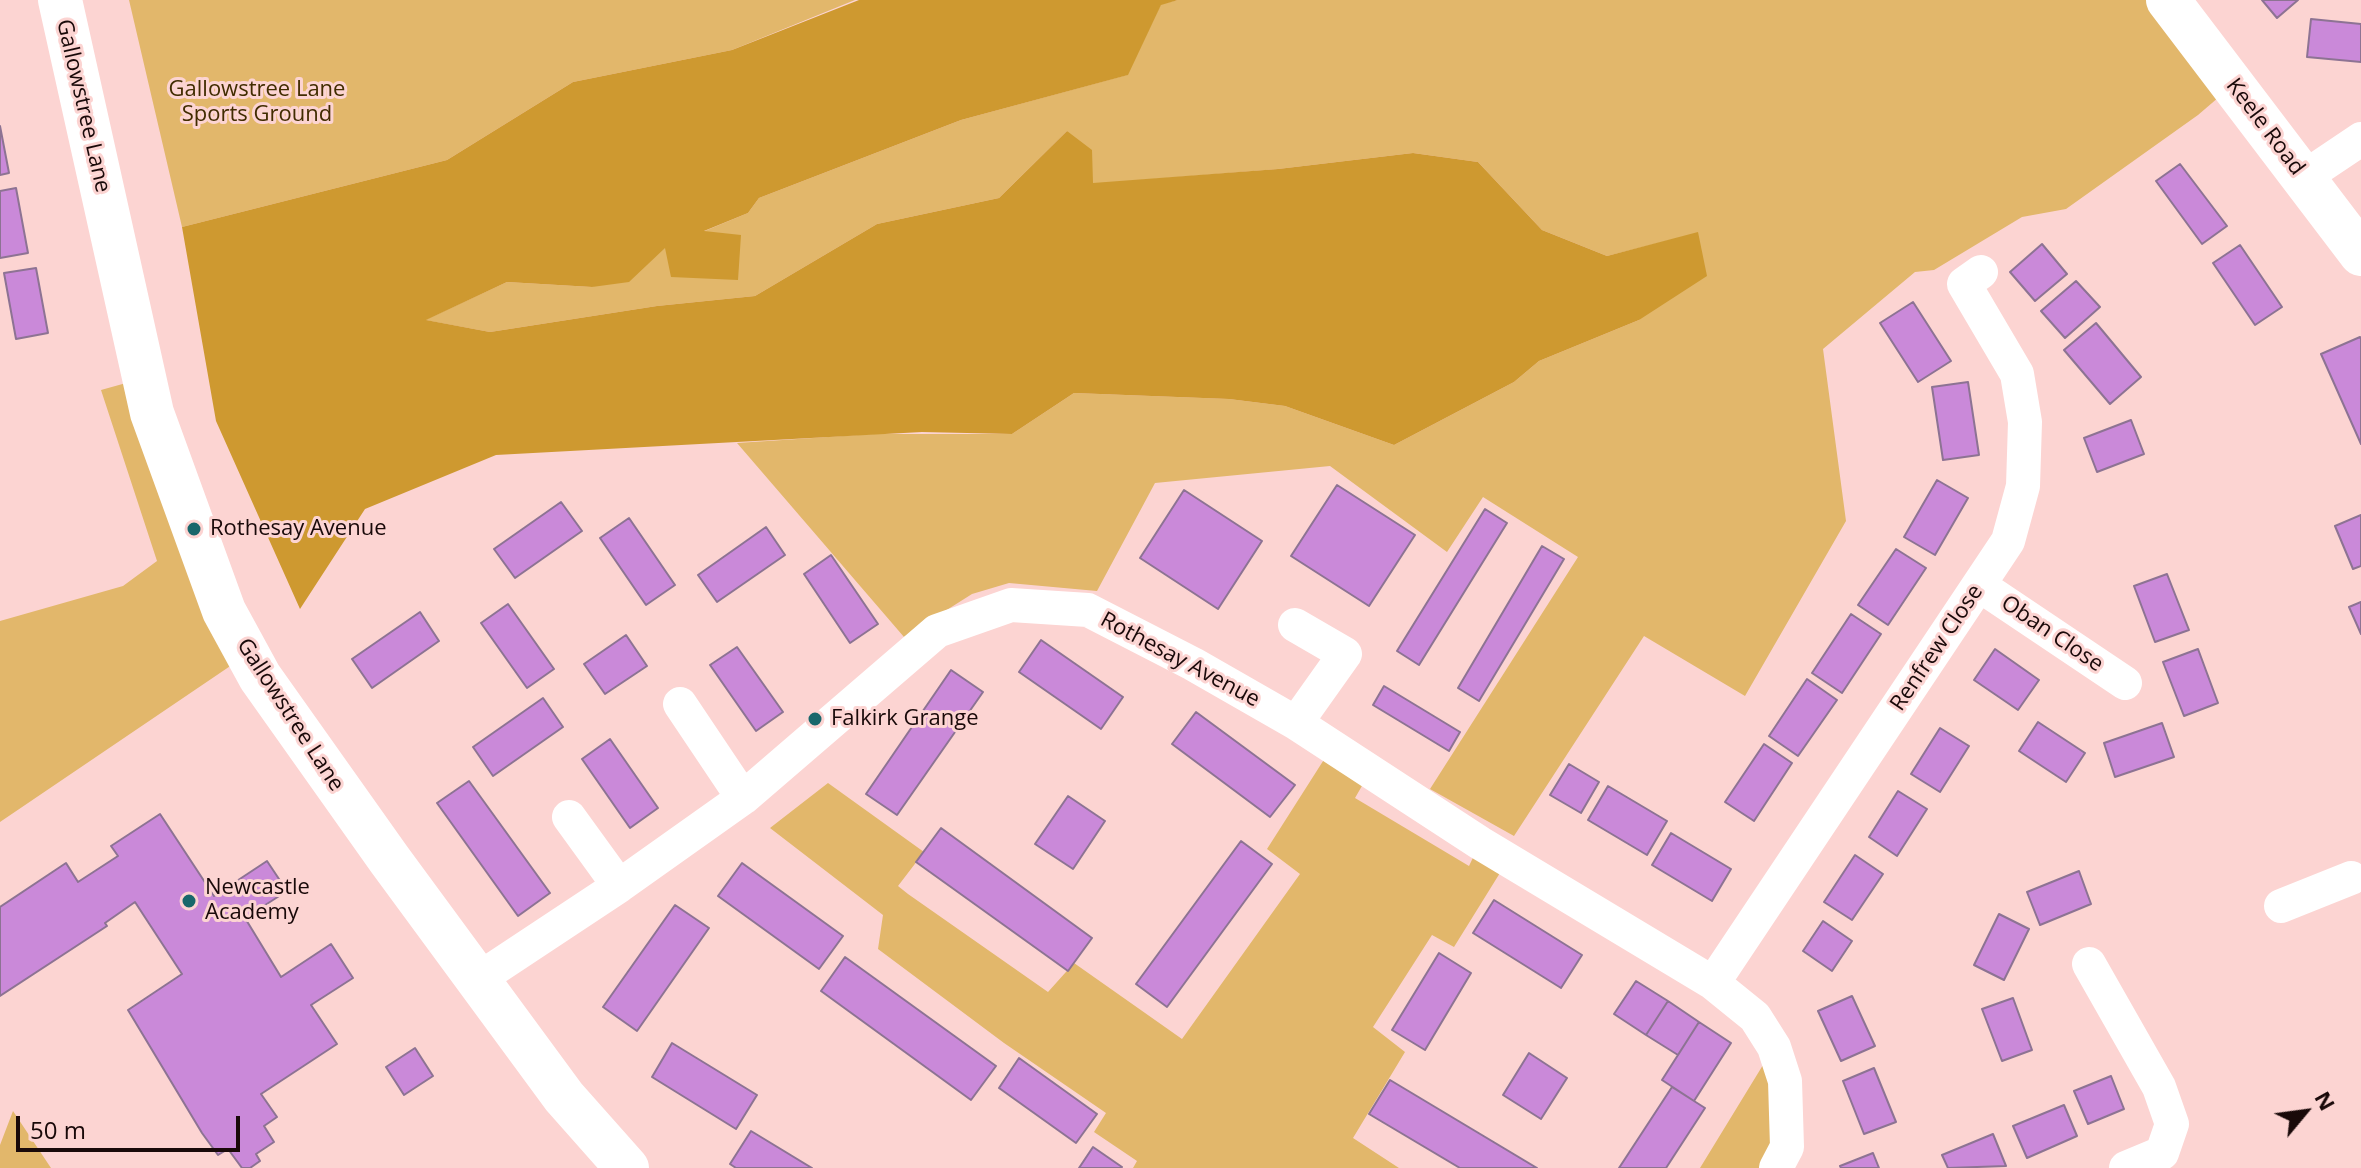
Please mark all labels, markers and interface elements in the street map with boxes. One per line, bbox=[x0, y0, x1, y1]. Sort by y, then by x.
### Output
street label: Gallowstree Lane bbox=[50, 17, 116, 195]
street label: Keele Road bbox=[2220, 73, 2310, 181]
park label: Gallowstree Lane Sports Ground bbox=[169, 77, 345, 128]
place label: Rothesay Avenue bbox=[210, 516, 387, 542]
marker: Rothesay Avenue bbox=[185, 520, 203, 538]
street label: Renfrew Close bbox=[1885, 580, 1989, 716]
street label: Oban Close bbox=[1996, 590, 2108, 678]
street label: Rothesay Avenue bbox=[1096, 607, 1264, 713]
street label: Gallowstree Lane bbox=[231, 634, 349, 796]
place label: Falkirk Grange bbox=[831, 706, 979, 732]
marker: Falkirk Grange bbox=[806, 710, 824, 728]
place label: Newcastle Academy bbox=[205, 875, 310, 926]
marker: Newcastle Academy bbox=[180, 892, 198, 910]
north arrow bbox=[2265, 1072, 2345, 1152]
text: N bbox=[2309, 1085, 2343, 1115]
scale bar bbox=[20, 1100, 244, 1150]
text: 50 m bbox=[30, 1113, 86, 1146]

